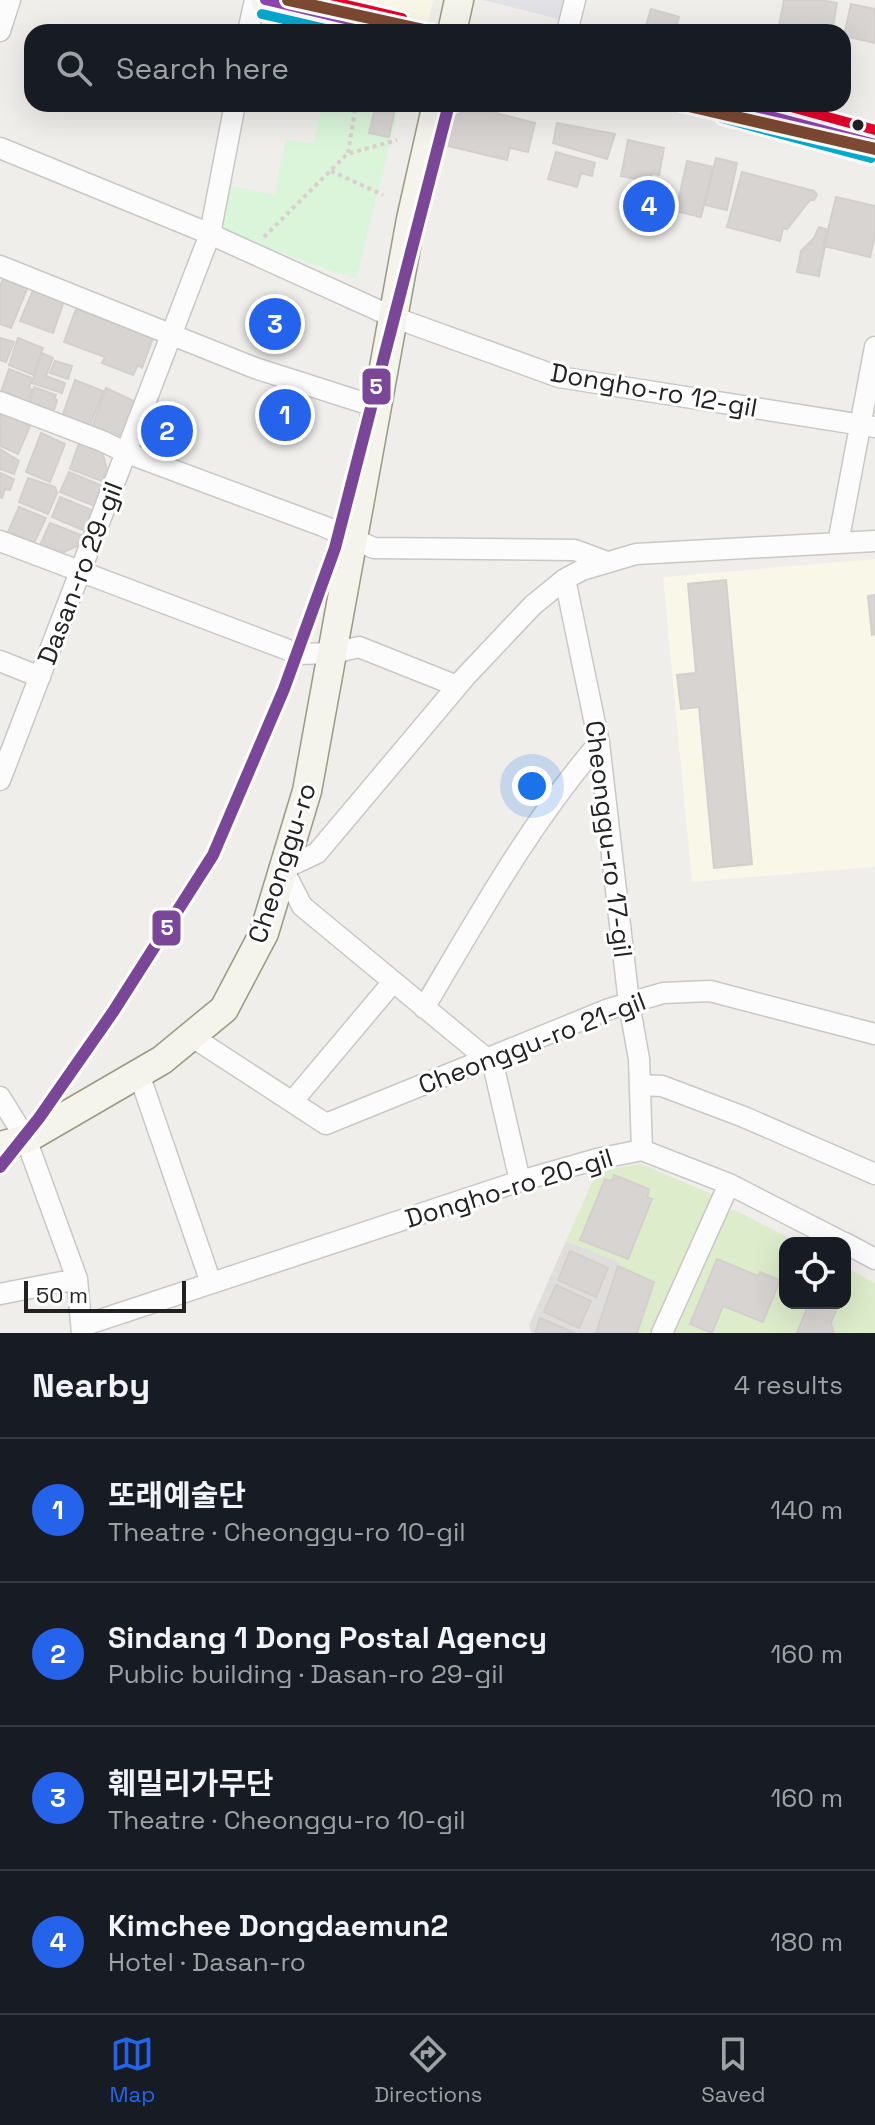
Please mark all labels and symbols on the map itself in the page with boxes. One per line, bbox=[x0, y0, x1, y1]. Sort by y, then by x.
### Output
unlabelled marker bbox=[850, 117, 866, 133]
pin: 4 bbox=[623, 176, 675, 236]
pin: 3 bbox=[249, 294, 301, 354]
street label: Dongho-ro 12-gil bbox=[548, 355, 760, 425]
line badge: 5 bbox=[361, 367, 392, 406]
text: 5 bbox=[369, 372, 383, 400]
pin: 1 bbox=[259, 385, 311, 445]
pin: 2 bbox=[141, 401, 193, 461]
street label: Dasan-ro 29-gil bbox=[29, 477, 131, 669]
street label: Cheonggu-ro 17-gil bbox=[578, 719, 640, 959]
your location bbox=[512, 766, 552, 806]
street label: Cheonggu-ro bbox=[240, 779, 324, 947]
line badge: 5 bbox=[151, 909, 182, 947]
text: 5 bbox=[160, 913, 174, 941]
street label: Cheonggu-ro 21-gil bbox=[413, 984, 651, 1102]
street label: Dongho-ro 20-gil bbox=[401, 1140, 617, 1236]
scale bar bbox=[24, 1277, 186, 1313]

